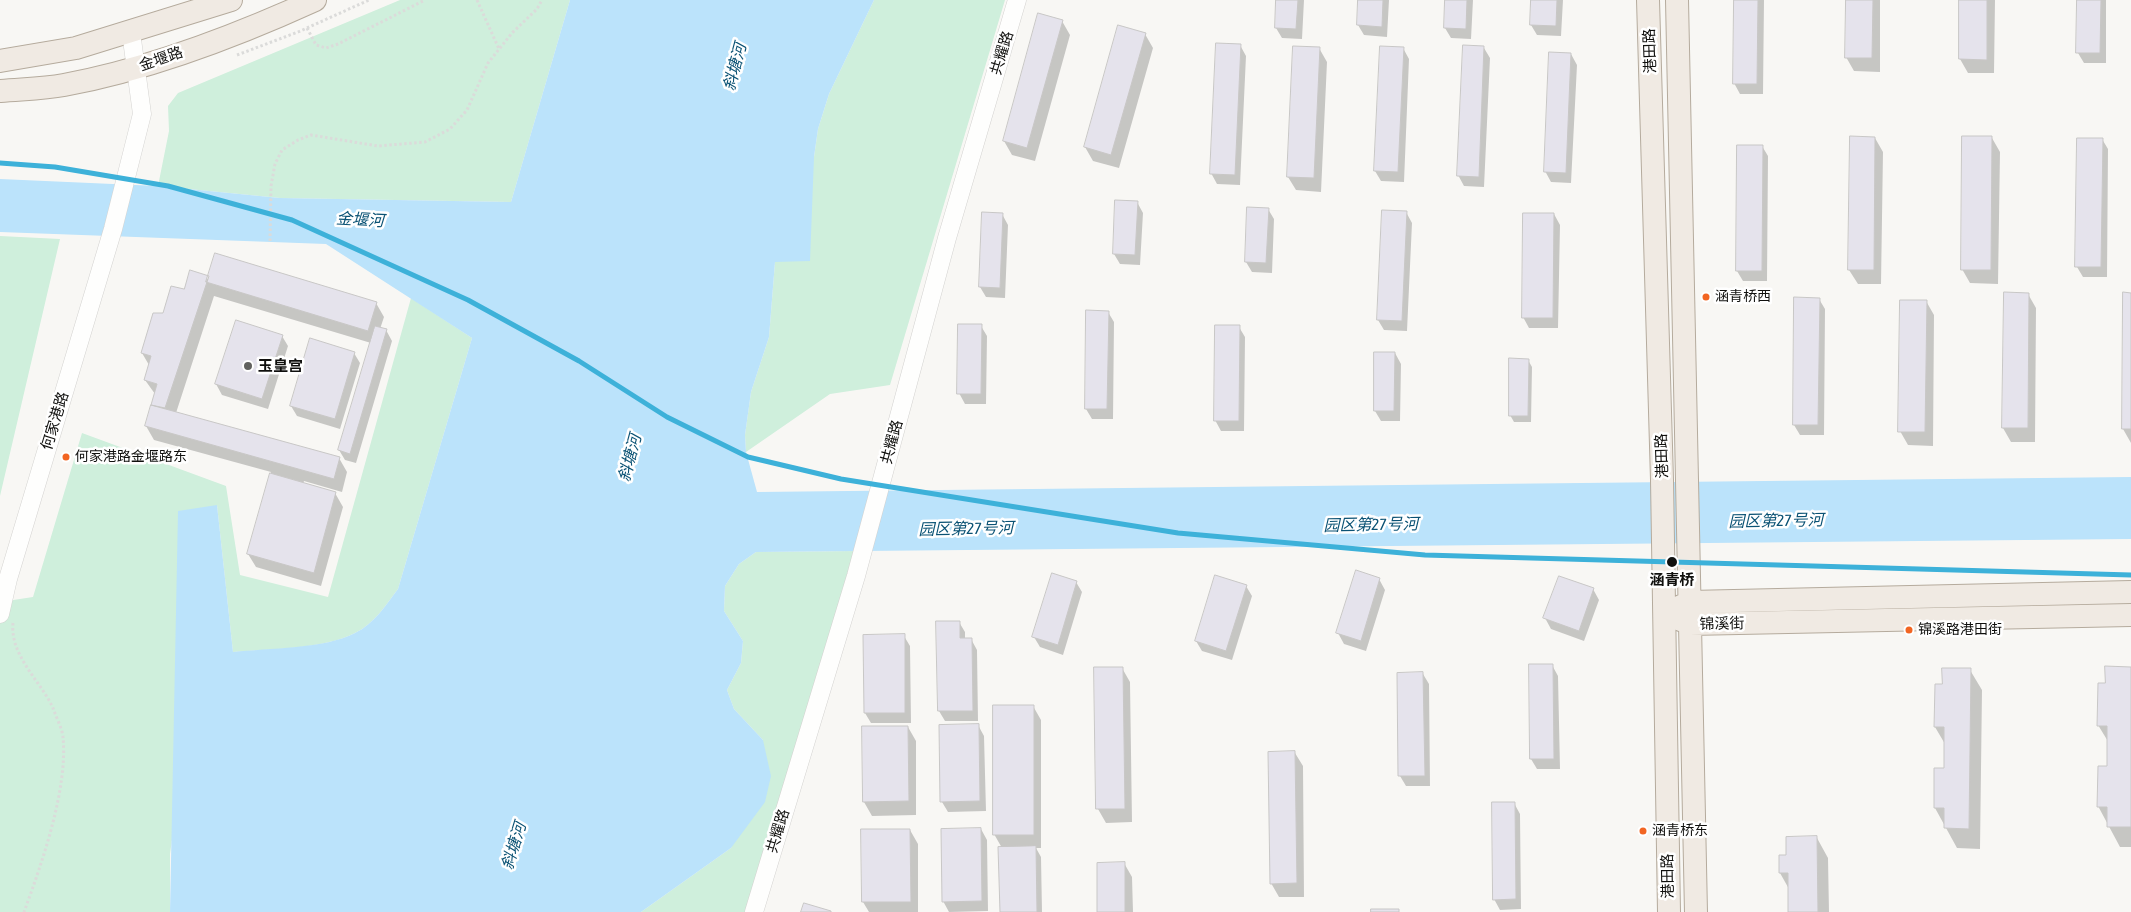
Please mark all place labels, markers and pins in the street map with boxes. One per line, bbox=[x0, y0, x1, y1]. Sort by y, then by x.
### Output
place label: 涵青桥西 bbox=[1715, 289, 1771, 305]
marker: 涵青桥西 bbox=[1701, 292, 1711, 302]
place label: 玉皇宫 bbox=[258, 357, 303, 375]
marker: 玉皇宫 bbox=[242, 360, 254, 372]
place label: 何家港路金堰路东 bbox=[75, 449, 187, 465]
marker: 何家港路金堰路东 bbox=[61, 452, 71, 462]
marker: 涵青桥 bbox=[1665, 555, 1679, 569]
place label: 涵青桥 bbox=[1650, 571, 1694, 589]
place label: 锦溪路港田街 bbox=[1918, 622, 2002, 638]
marker: 锦溪路港田街 bbox=[1904, 625, 1914, 635]
place label: 涵青桥东 bbox=[1652, 823, 1708, 839]
marker: 涵青桥东 bbox=[1638, 826, 1648, 836]

